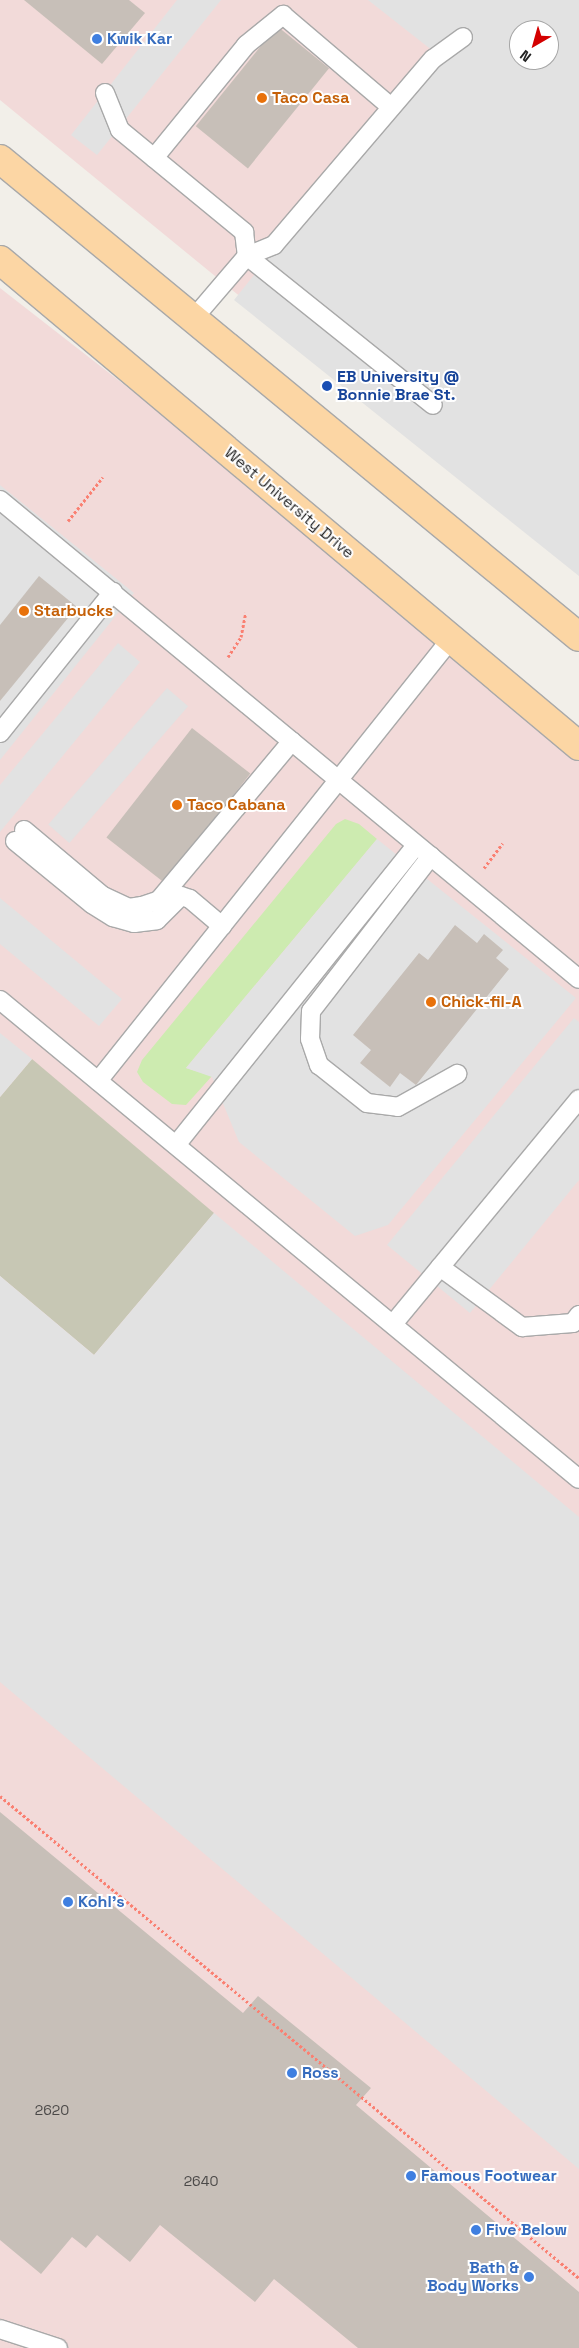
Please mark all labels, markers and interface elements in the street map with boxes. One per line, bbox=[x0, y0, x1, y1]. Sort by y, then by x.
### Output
north arrow bbox=[509, 20, 559, 70]
place label: Kwik Kar bbox=[107, 29, 172, 49]
marker: Kwik Kar bbox=[91, 33, 103, 45]
text: N bbox=[516, 46, 535, 66]
place label: Taco Casa bbox=[272, 88, 349, 108]
marker: Taco Casa bbox=[256, 92, 268, 104]
place label: EB University @ Bonnie Brae St. bbox=[337, 367, 459, 405]
marker: EB University @ Bonnie Brae St. bbox=[321, 380, 333, 392]
street label: West University Drive bbox=[220, 443, 358, 563]
place label: Starbucks bbox=[34, 601, 113, 621]
marker: Starbucks bbox=[18, 605, 30, 617]
place label: Taco Cabana bbox=[187, 795, 285, 815]
marker: Taco Cabana bbox=[171, 799, 183, 811]
place label: Chick-fil-A bbox=[441, 992, 522, 1012]
marker: Chick-fil-A bbox=[425, 996, 437, 1008]
place label: Kohl's bbox=[78, 1892, 125, 1912]
marker: Kohl's bbox=[62, 1896, 74, 1908]
place label: Ross bbox=[302, 2063, 339, 2083]
marker: Ross bbox=[286, 2067, 298, 2079]
house number: 2620 bbox=[35, 2102, 69, 2118]
place label: Famous Footwear bbox=[421, 2166, 557, 2186]
marker: Famous Footwear bbox=[405, 2170, 417, 2182]
house number: 2640 bbox=[184, 2173, 218, 2189]
place label: Five Below bbox=[486, 2220, 567, 2240]
marker: Five Below bbox=[470, 2224, 482, 2236]
place label: Bath & Body Works bbox=[427, 2258, 519, 2296]
marker: Bath & Body Works bbox=[523, 2271, 535, 2283]

